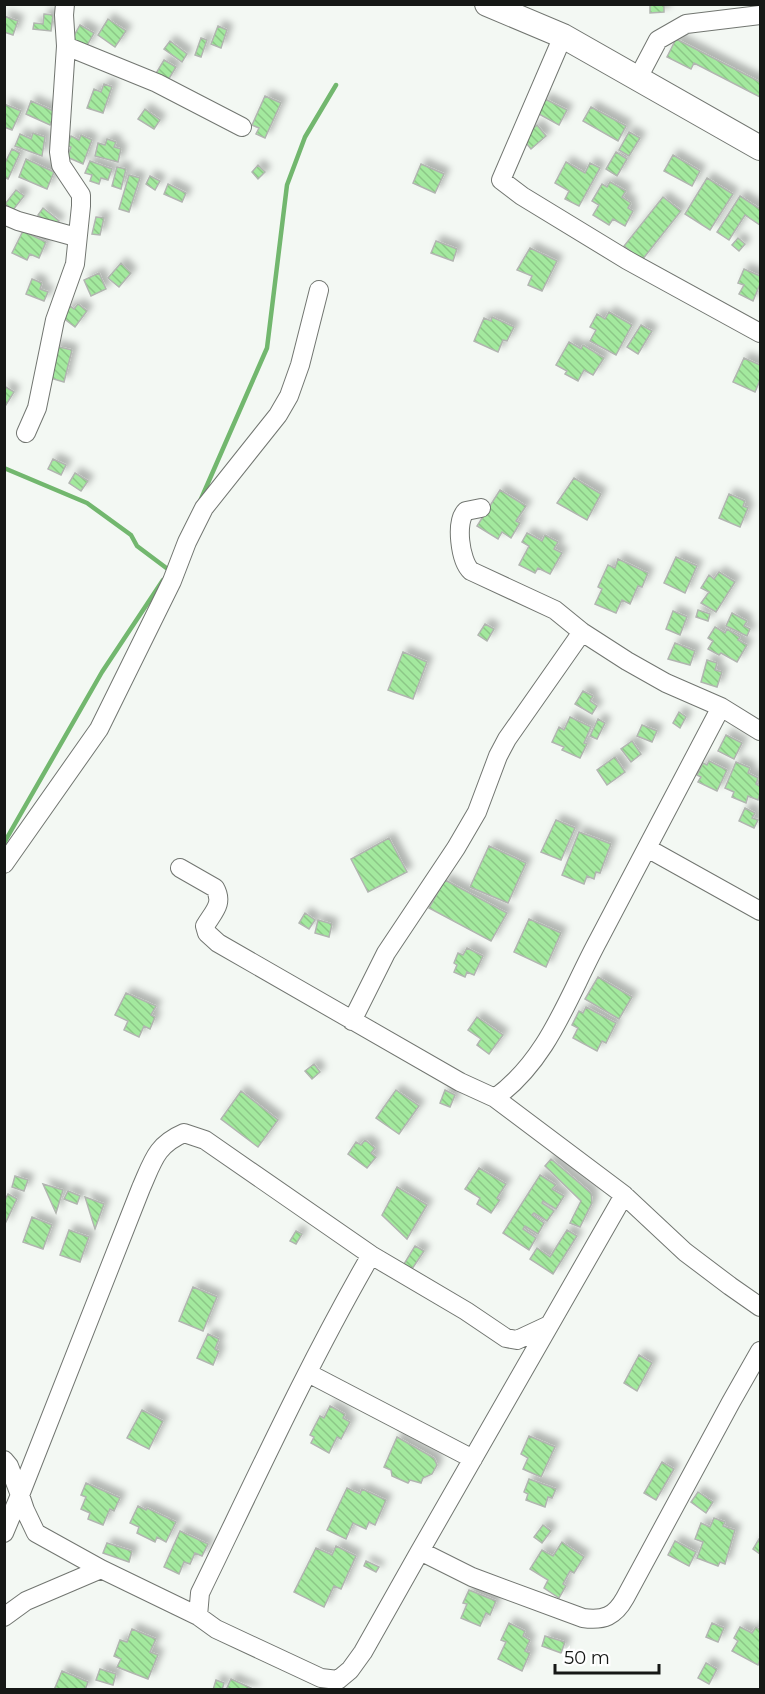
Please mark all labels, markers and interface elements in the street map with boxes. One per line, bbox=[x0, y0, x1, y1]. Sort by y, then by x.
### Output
scale bar bbox=[555, 1637, 658, 1675]
text: 50 m bbox=[564, 1647, 610, 1669]

